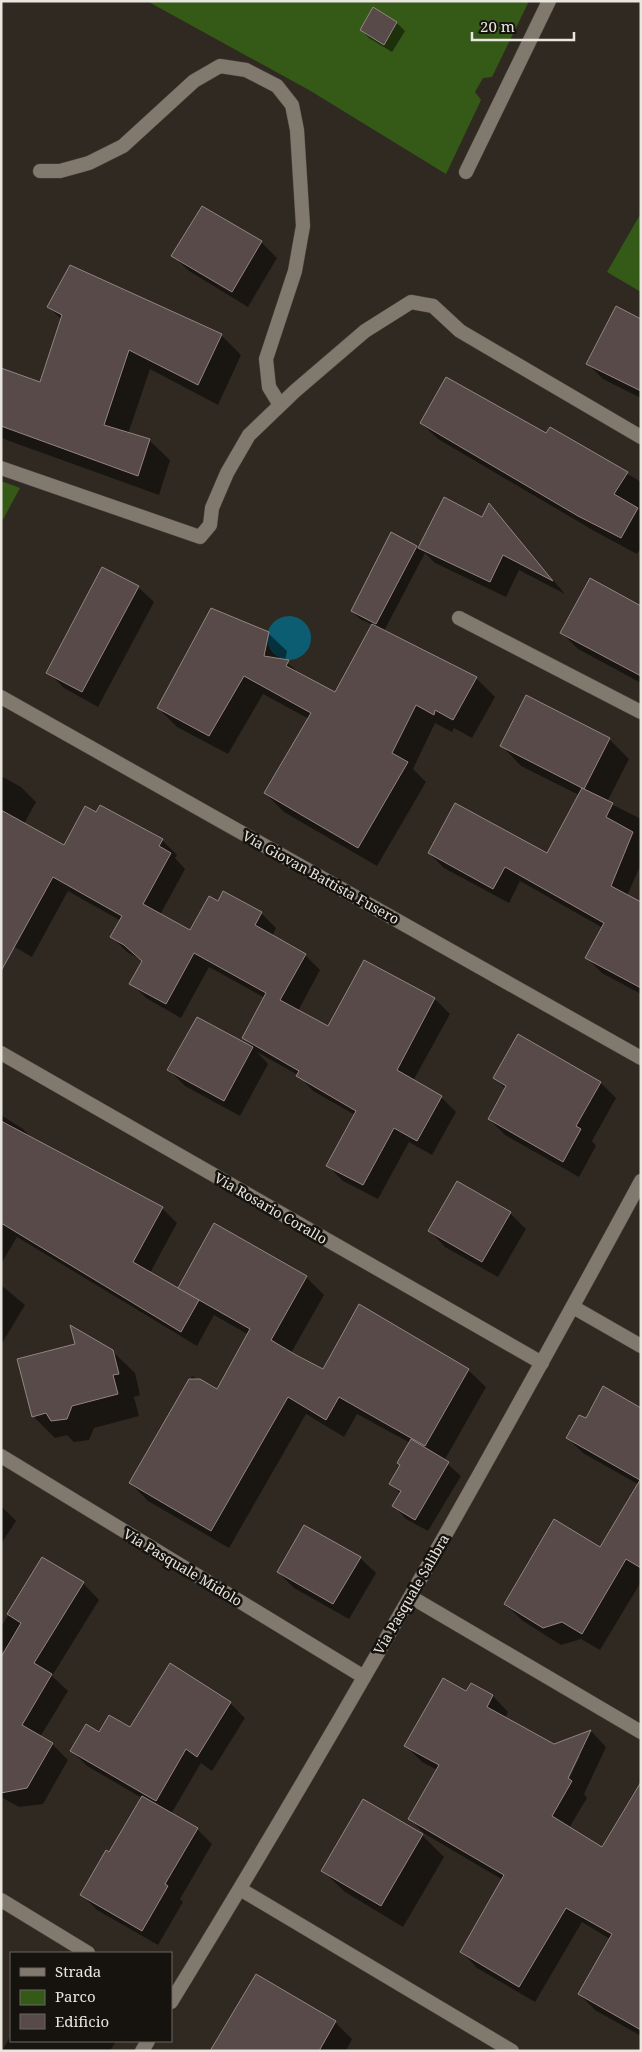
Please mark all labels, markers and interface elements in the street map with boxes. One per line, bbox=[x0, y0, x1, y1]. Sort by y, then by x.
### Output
scale bar bbox=[472, 10, 574, 42]
text: 20 m bbox=[480, 16, 515, 36]
street label: Via Giovan Battista Fusero bbox=[239, 826, 403, 928]
street label: Via Rosario Corallo bbox=[211, 1168, 331, 1248]
street label: Via Pasquale Midolo bbox=[120, 1524, 246, 1610]
street label: Via Pasquale Salibra bbox=[369, 1530, 453, 1658]
legend bbox=[10, 1952, 172, 2042]
text: Strada bbox=[55, 1961, 101, 1981]
text: Parco bbox=[55, 1986, 96, 2006]
text: Edificio bbox=[55, 2011, 109, 2031]

